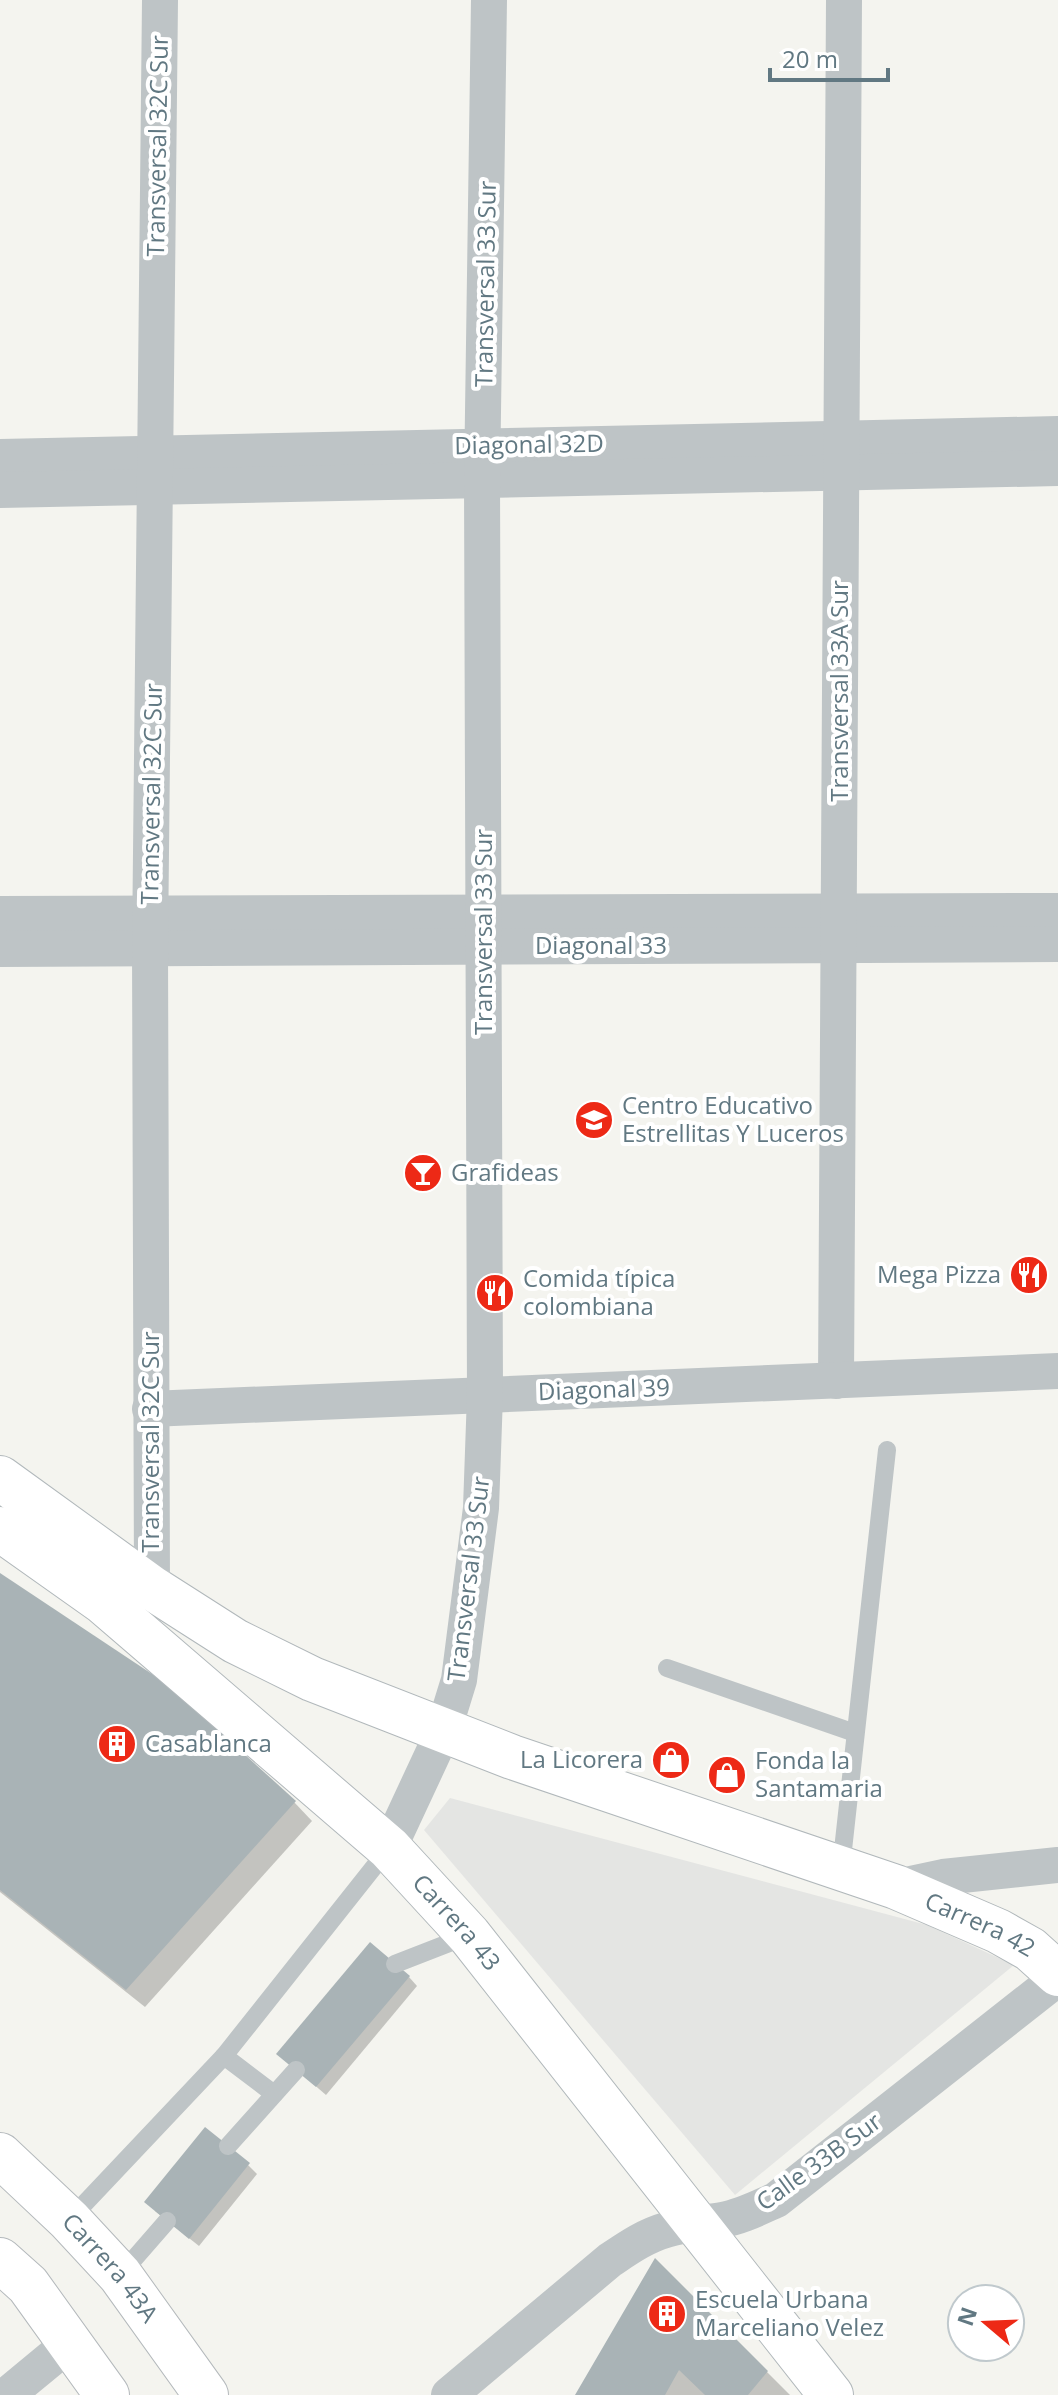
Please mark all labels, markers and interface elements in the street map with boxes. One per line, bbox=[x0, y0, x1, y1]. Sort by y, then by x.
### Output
scale bar bbox=[770, 32, 888, 82]
street label: Transversal 32C Sur bbox=[138, 35, 175, 257]
text: 20 m bbox=[782, 42, 838, 75]
street label: Transversal 33 Sur bbox=[466, 180, 503, 387]
street label: Diagonal 32D bbox=[454, 426, 604, 461]
street label: Transversal 33A Sur bbox=[822, 580, 855, 802]
street label: Transversal 32C Sur bbox=[132, 683, 169, 905]
street label: Transversal 33 Sur bbox=[466, 829, 499, 1035]
street label: Diagonal 33 bbox=[535, 928, 667, 961]
place label: Centro Educativo Estrellitas Y Luceros bbox=[622, 1088, 844, 1149]
school or university icon: Centro Educativo Estrellitas Y Luceros bbox=[573, 1099, 615, 1141]
bar icon: Grafideas bbox=[402, 1152, 444, 1194]
place label: Grafideas bbox=[451, 1155, 559, 1188]
restaurant icon: Mega Pizza bbox=[1008, 1254, 1050, 1296]
place label: Mega Pizza bbox=[877, 1257, 1001, 1290]
place label: Comida típica colombiana bbox=[523, 1261, 675, 1322]
restaurant icon: Comida típica colombiana bbox=[474, 1272, 516, 1314]
street label: Transversal 32C Sur bbox=[133, 1331, 166, 1553]
street label: Diagonal 39 bbox=[537, 1370, 671, 1407]
street label: Transversal 33 Sur bbox=[439, 1474, 496, 1683]
building icon: Casablanca bbox=[96, 1723, 138, 1765]
place label: Casablanca bbox=[145, 1726, 272, 1759]
shop icon: La Licorera bbox=[650, 1739, 692, 1781]
place label: La Licorera bbox=[520, 1742, 643, 1775]
place label: Fonda la Santamaria bbox=[755, 1743, 883, 1804]
shop icon: Fonda la Santamaria bbox=[706, 1754, 748, 1796]
street label: Carrera 43 bbox=[406, 1866, 509, 1977]
street label: Carrera 42 bbox=[920, 1883, 1042, 1964]
street label: Calle 33B Sur bbox=[749, 2104, 887, 2217]
street label: Carrera 43A bbox=[56, 2205, 167, 2329]
place label: Escuela Urbana Marceliano Velez bbox=[695, 2282, 884, 2343]
north arrow bbox=[946, 2283, 1026, 2363]
building icon: Escuela Urbana Marceliano Velez bbox=[646, 2293, 688, 2335]
text: N bbox=[949, 2303, 983, 2330]

